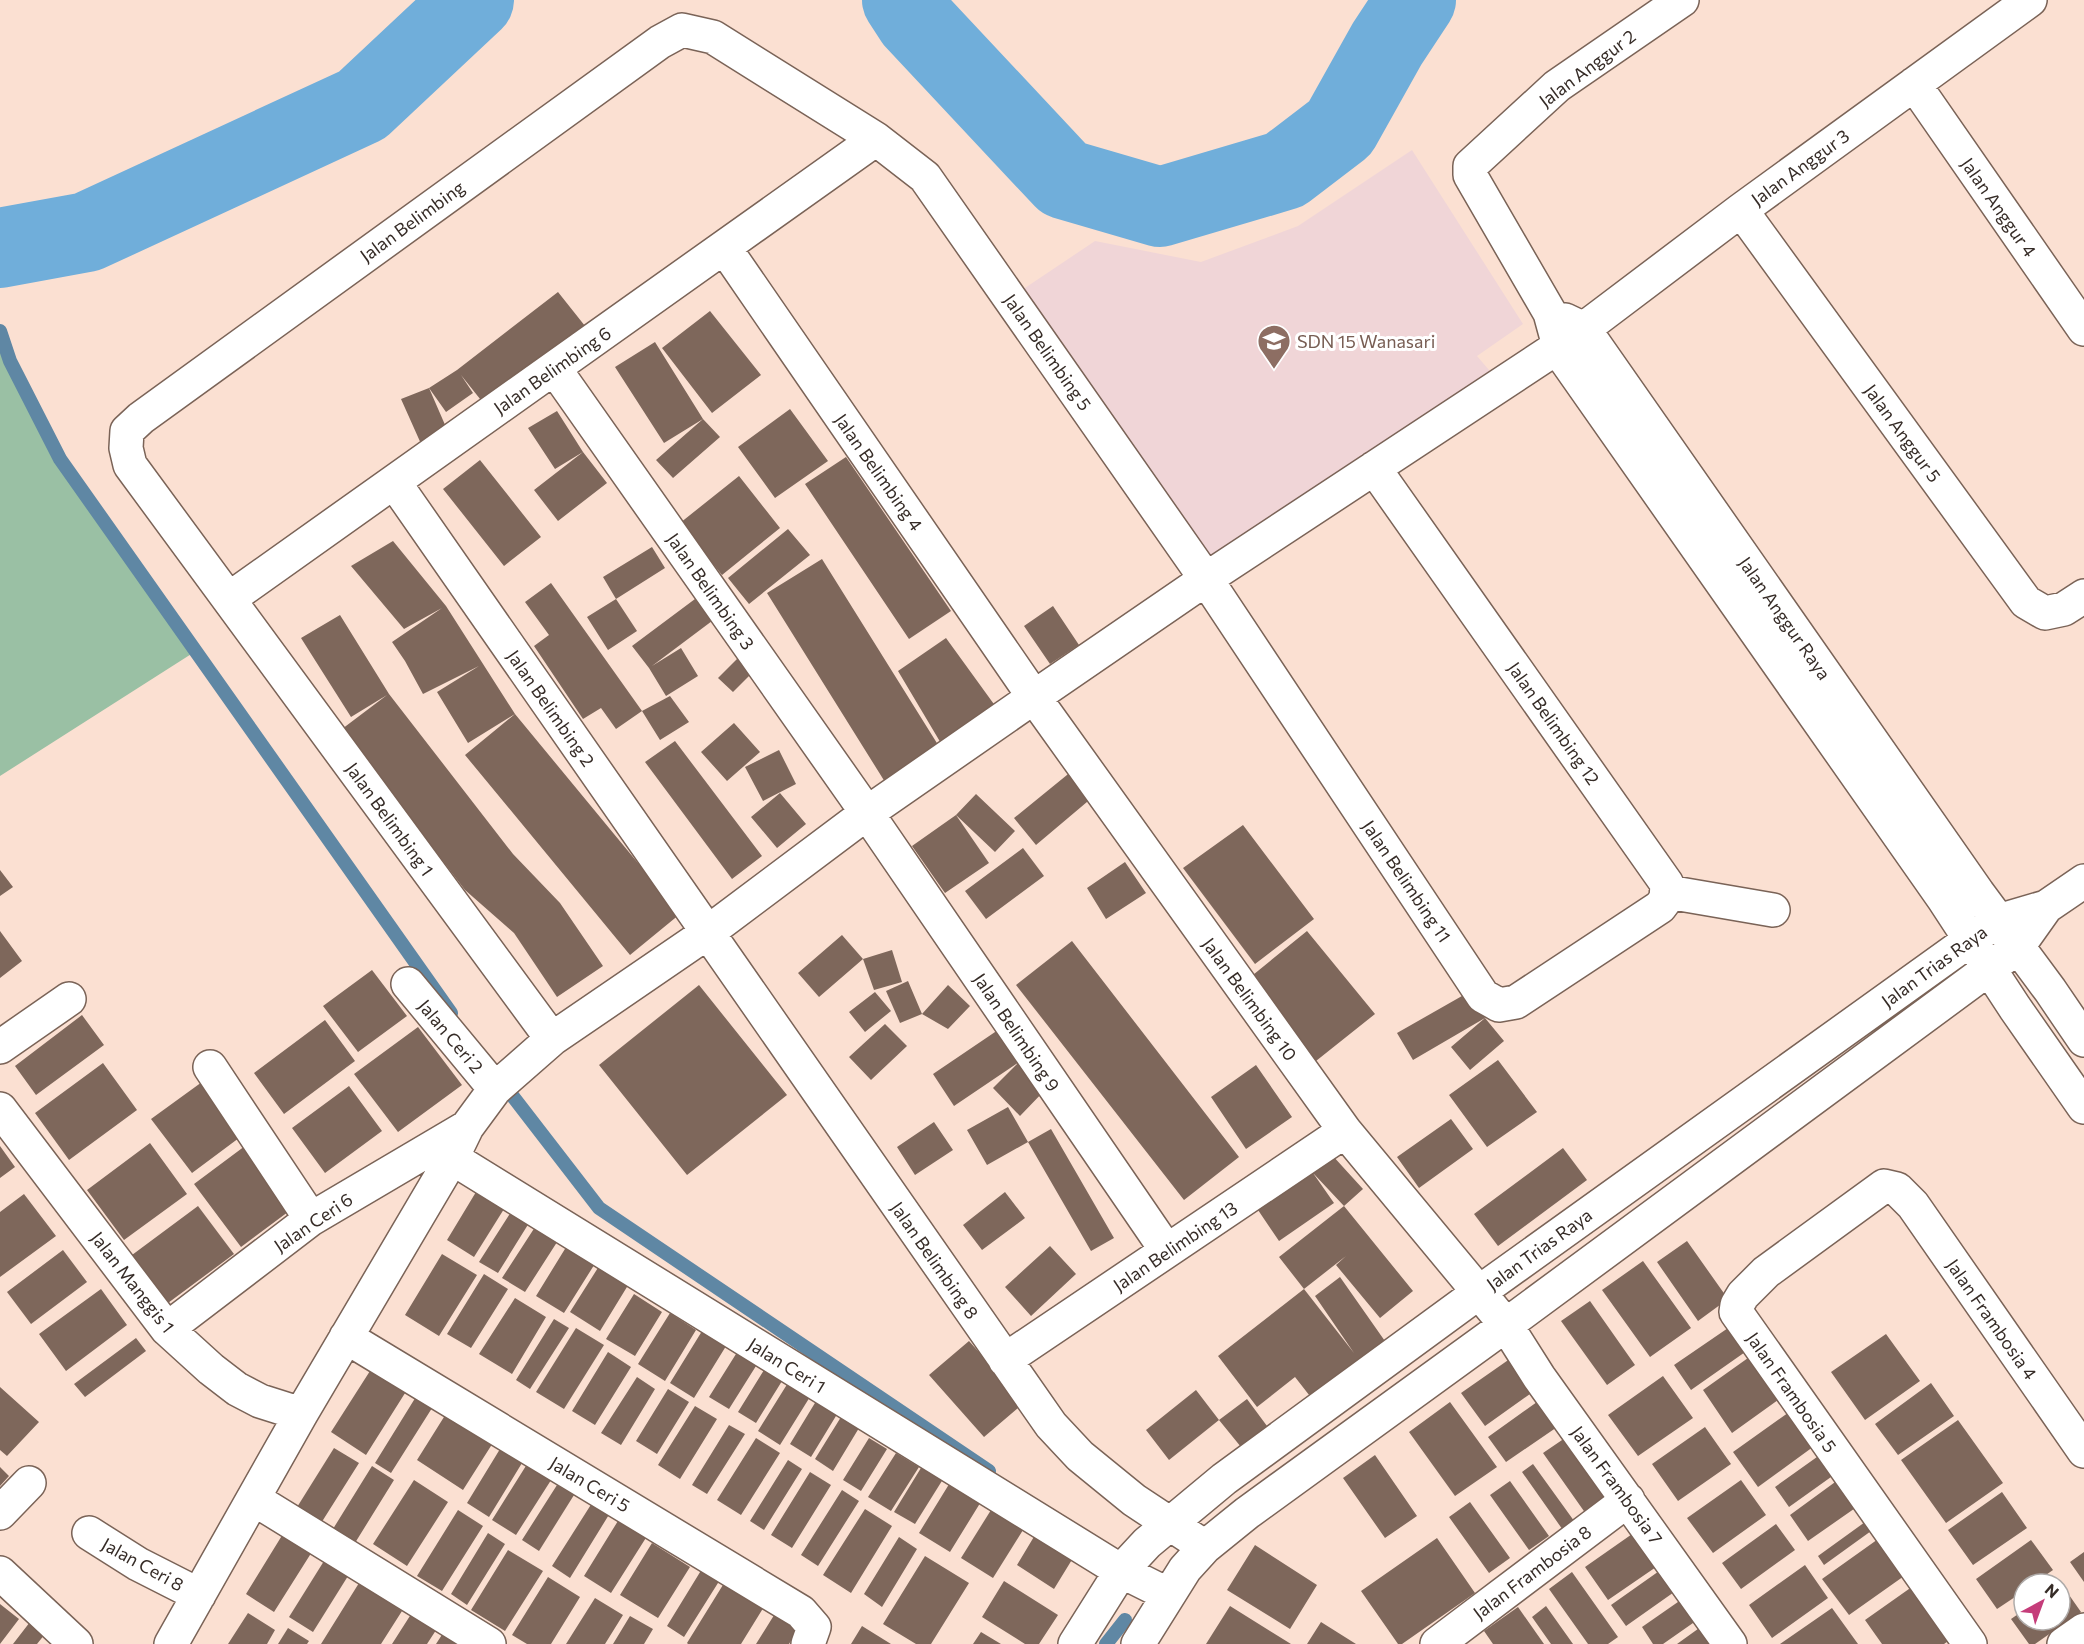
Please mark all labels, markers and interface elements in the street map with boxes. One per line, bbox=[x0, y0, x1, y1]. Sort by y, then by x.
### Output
street label: Jalan Anggur 2 bbox=[1534, 25, 1640, 111]
street label: Jalan Anggur 3 bbox=[1747, 124, 1853, 210]
street label: Jalan Anggur 4 bbox=[1957, 153, 2041, 261]
street label: Jalan Belimbing bbox=[355, 176, 469, 266]
street label: Jalan Belimbing 5 bbox=[1000, 289, 1096, 415]
street label: Jalan Belimbing 6 bbox=[489, 321, 615, 419]
school or university icon: SDN 15 Wanasari bbox=[1256, 323, 1292, 370]
place label: SDN 15 Wanasari bbox=[1297, 330, 1435, 352]
street label: Jalan Anggur 5 bbox=[1860, 380, 1946, 486]
street label: Jalan Belimbing 4 bbox=[830, 409, 928, 535]
street label: Jalan Belimbing 3 bbox=[663, 528, 759, 654]
street label: Jalan Anggur Raya bbox=[1734, 552, 1836, 684]
street label: Jalan Belimbing 2 bbox=[503, 645, 599, 771]
street label: Jalan Belimbing 12 bbox=[1503, 657, 1605, 789]
street label: Jalan Belimbing 1 bbox=[341, 758, 439, 880]
street label: Jalan Belimbing 11 bbox=[1358, 816, 1456, 946]
street label: Jalan Trias Raya bbox=[1877, 920, 1991, 1012]
street label: Jalan Belimbing 10 bbox=[1198, 933, 1302, 1065]
street label: Jalan Belimbing 9 bbox=[969, 969, 1065, 1095]
street label: Jalan Ceri 2 bbox=[414, 995, 488, 1077]
street label: Jalan Ceri 6 bbox=[269, 1188, 357, 1256]
street label: Jalan Belimbing 13 bbox=[1109, 1196, 1241, 1296]
street label: Jalan Belimbing 8 bbox=[886, 1197, 984, 1323]
street label: Jalan Trias Raya bbox=[1482, 1203, 1596, 1295]
street label: Jalan Manggis 1 bbox=[87, 1227, 179, 1337]
street label: Jalan Frambosia 4 bbox=[1942, 1254, 2042, 1384]
street label: Jalan Frambosia 5 bbox=[1742, 1328, 1842, 1456]
street label: Jalan Ceri 1 bbox=[744, 1333, 830, 1397]
street label: Jalan Frambosia 7 bbox=[1567, 1421, 1667, 1549]
street label: Jalan Ceri 5 bbox=[546, 1451, 634, 1517]
street label: Jalan Frambosia 8 bbox=[1469, 1520, 1596, 1624]
street label: Jalan Ceri 8 bbox=[98, 1532, 188, 1596]
north arrow bbox=[2012, 1572, 2072, 1632]
text: N bbox=[2041, 1579, 2063, 1601]

